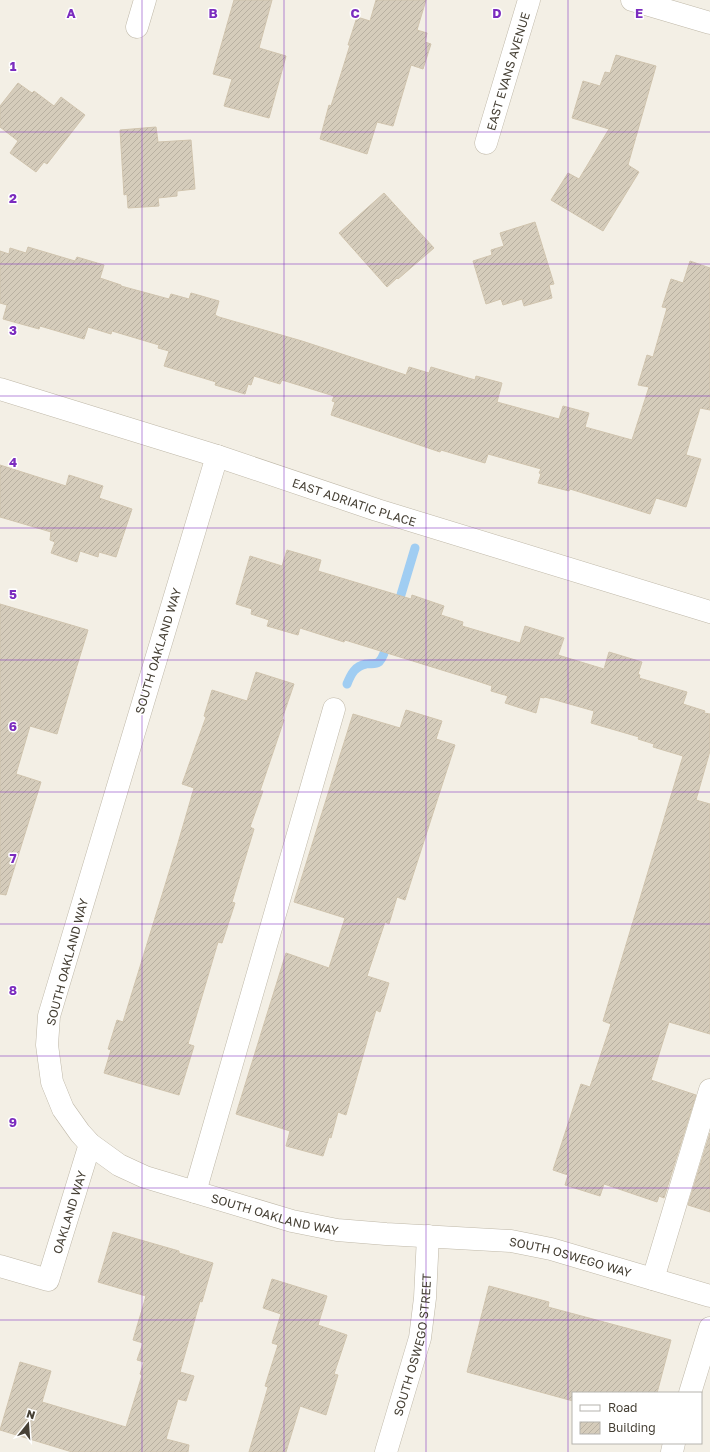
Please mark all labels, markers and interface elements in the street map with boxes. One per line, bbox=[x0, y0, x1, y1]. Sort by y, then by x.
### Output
text: A bbox=[66, 5, 76, 21]
text: B bbox=[208, 5, 218, 21]
text: C bbox=[350, 5, 360, 21]
text: D bbox=[492, 5, 502, 21]
text: E bbox=[635, 5, 643, 21]
street label: EAST EVANS AVENUE bbox=[483, 10, 533, 132]
text: 1 bbox=[10, 58, 17, 74]
text: 2 bbox=[9, 190, 17, 206]
text: 3 bbox=[9, 322, 17, 338]
text: 4 bbox=[9, 454, 17, 470]
street label: EAST ADRIATIC PLACE bbox=[290, 475, 418, 529]
text: 5 bbox=[9, 586, 17, 602]
street label: SOUTH OAKLAND WAY bbox=[132, 586, 184, 716]
text: 6 bbox=[9, 718, 17, 734]
text: 7 bbox=[9, 850, 17, 866]
street label: SOUTH OAKLAND WAY bbox=[43, 897, 91, 1027]
text: 8 bbox=[9, 982, 17, 998]
text: 9 bbox=[9, 1114, 17, 1130]
street label: OAKLAND WAY bbox=[49, 1169, 89, 1256]
street label: SOUTH OAKLAND WAY bbox=[209, 1190, 340, 1238]
street label: SOUTH OSWEGO WAY bbox=[508, 1233, 634, 1280]
street label: SOUTH OSWEGO STREET bbox=[390, 1272, 434, 1418]
legend bbox=[572, 1392, 702, 1444]
text: Road bbox=[608, 1400, 637, 1415]
north arrow bbox=[8, 1404, 48, 1444]
text: N bbox=[25, 1407, 37, 1421]
text: Building bbox=[608, 1420, 656, 1435]

